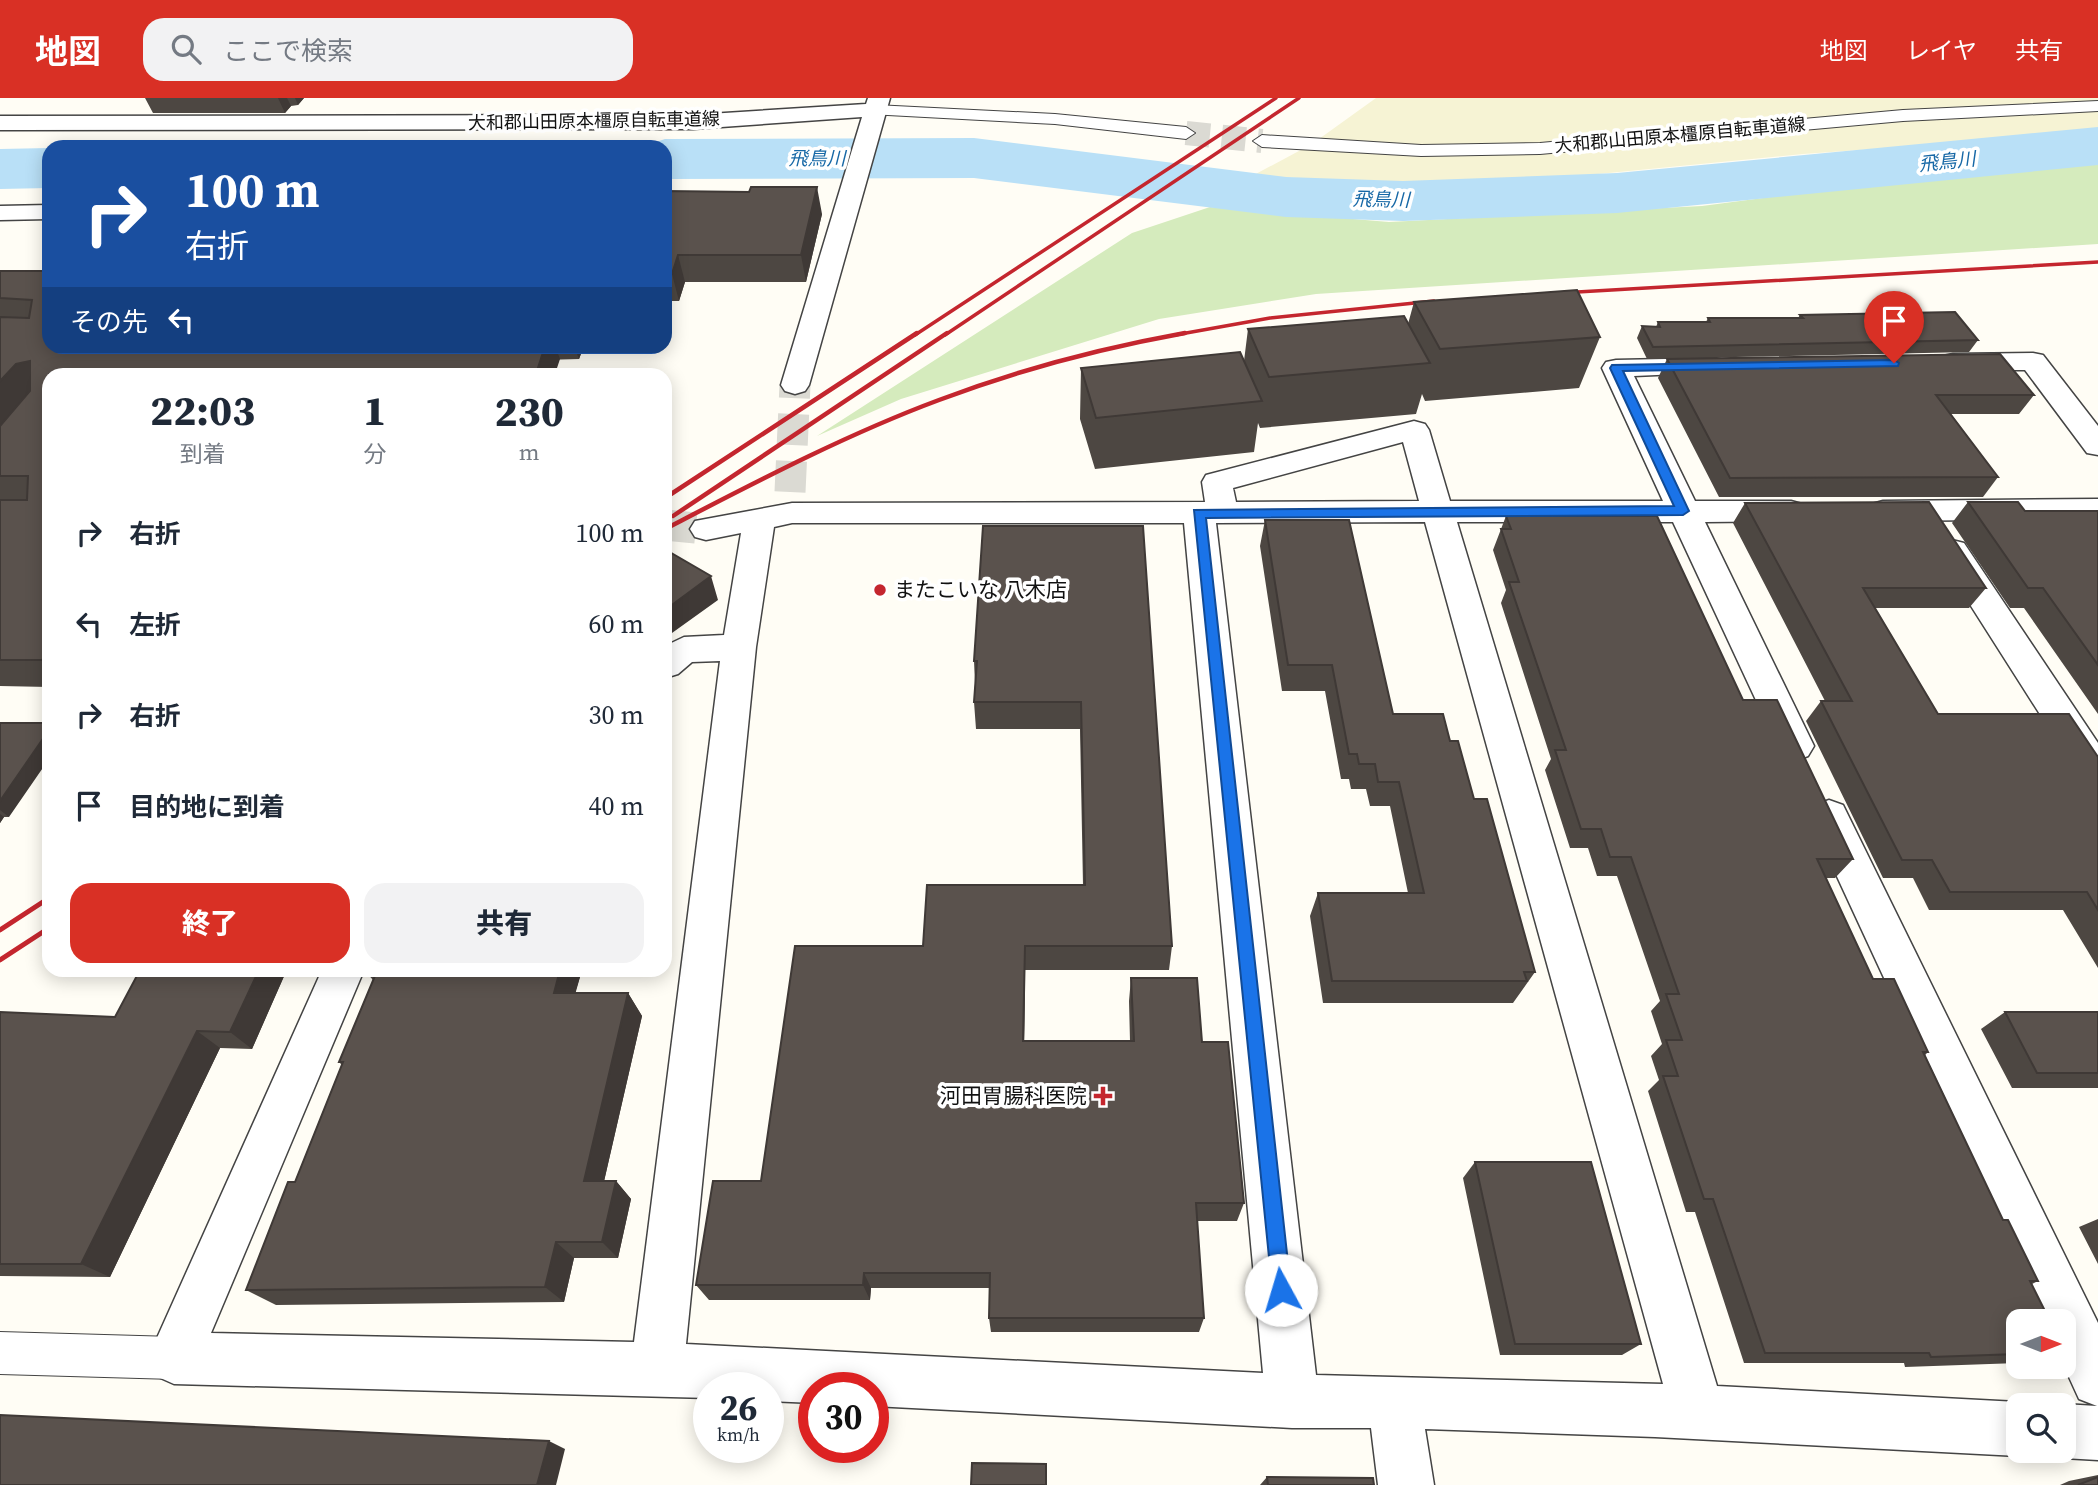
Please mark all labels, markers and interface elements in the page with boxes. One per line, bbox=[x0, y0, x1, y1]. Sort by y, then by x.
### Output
search box bbox=[143, 18, 633, 81]
text: 地図 bbox=[35, 29, 101, 74]
icon: search bbox=[167, 30, 205, 68]
text: ここで検索 bbox=[223, 33, 353, 69]
text: 地図 bbox=[1820, 34, 1868, 67]
text: レイヤ bbox=[1906, 34, 1977, 67]
text: 共有 bbox=[2015, 34, 2063, 67]
street label: 大和郡山田原本橿原自転車道線 bbox=[468, 106, 720, 135]
street label: 大和郡山田原本橿原自転車道線 bbox=[1553, 111, 1807, 158]
water label: 飛鳥川 bbox=[788, 145, 847, 171]
water label: 飛鳥川 bbox=[1917, 145, 1979, 177]
text: 100 m bbox=[185, 156, 320, 223]
icon: right bbox=[70, 168, 161, 259]
water label: 飛鳥川 bbox=[1352, 186, 1412, 213]
text: 右折 bbox=[185, 224, 249, 268]
pin bbox=[1864, 291, 1924, 363]
icon: left bbox=[162, 301, 200, 339]
icon: arrive bbox=[1875, 302, 1913, 340]
text: その先 bbox=[70, 304, 148, 340]
text: 22:03 bbox=[150, 381, 255, 439]
text: 1 bbox=[363, 381, 386, 439]
text: 230 bbox=[494, 382, 564, 440]
text: m bbox=[519, 436, 540, 468]
text: 到着 bbox=[180, 438, 226, 470]
text: 分 bbox=[363, 438, 386, 470]
icon: right bbox=[70, 514, 108, 552]
text: 100 m bbox=[576, 515, 644, 551]
text: 右折 bbox=[129, 516, 181, 552]
place label: またこいな 八木店 bbox=[894, 575, 1067, 604]
marker: またこいな 八木店 bbox=[872, 582, 888, 598]
icon: left bbox=[70, 605, 108, 643]
text: 60 m bbox=[589, 606, 644, 642]
text: 左折 bbox=[129, 607, 181, 643]
icon: right bbox=[70, 696, 108, 734]
text: 30 m bbox=[589, 697, 644, 733]
text: 右折 bbox=[129, 698, 181, 734]
icon: arrive bbox=[70, 787, 108, 825]
text: 40 m bbox=[589, 788, 644, 824]
text: 目的地に到着 bbox=[129, 789, 285, 825]
button: 終了 bbox=[70, 883, 350, 963]
button: 共有 bbox=[364, 883, 644, 963]
place label: 河田胃腸科医院 bbox=[940, 1081, 1087, 1110]
marker: 河田胃腸科医院 bbox=[1093, 1086, 1113, 1106]
position arrow bbox=[1244, 1253, 1318, 1327]
north arrow bbox=[2006, 1309, 2076, 1379]
map controls bbox=[2006, 1309, 2076, 1463]
speed limit sign: 30 bbox=[798, 1372, 889, 1463]
text: 26 bbox=[720, 1384, 757, 1432]
button: search bbox=[2006, 1393, 2076, 1463]
text: km/h bbox=[717, 1422, 760, 1447]

